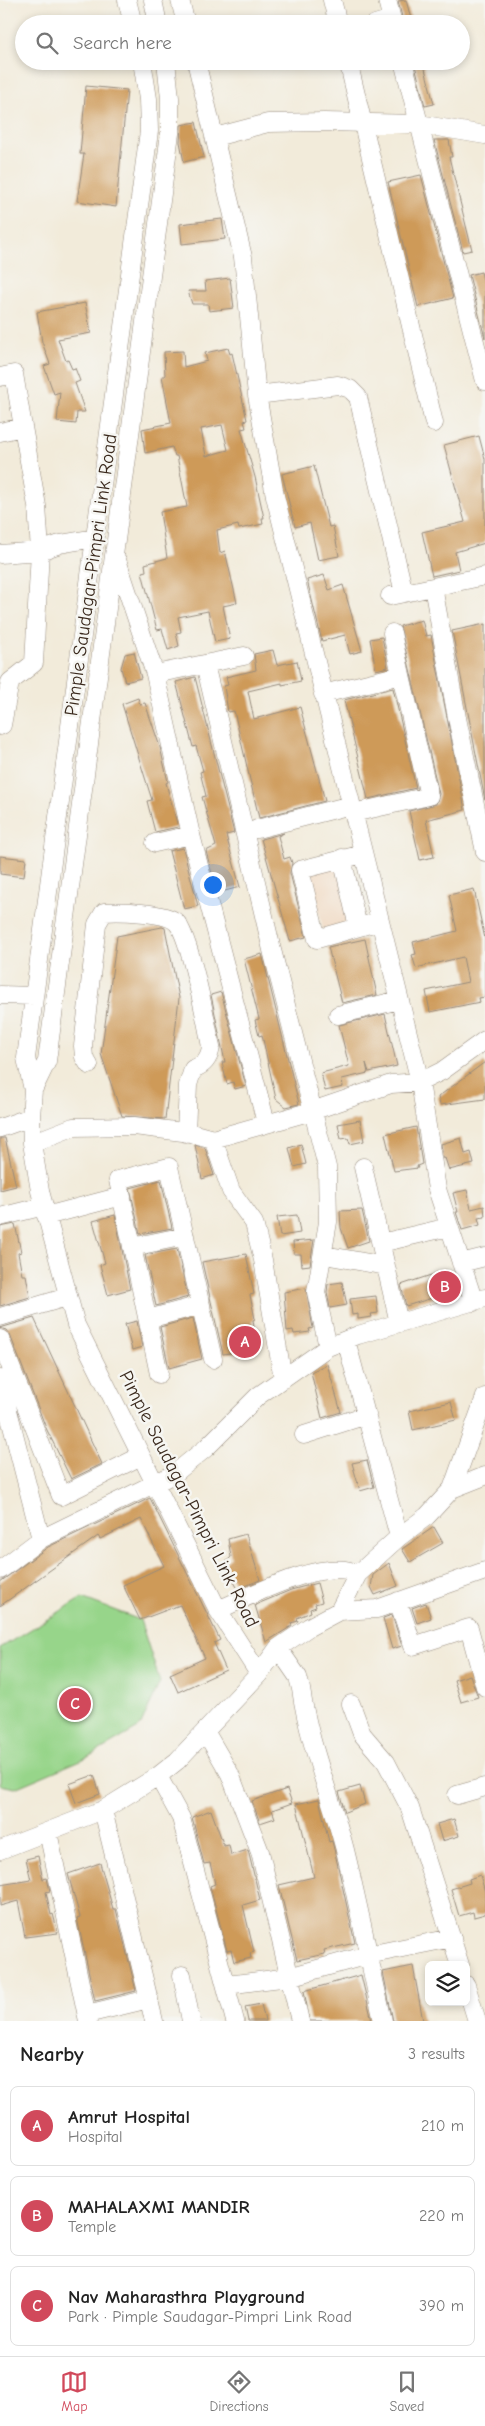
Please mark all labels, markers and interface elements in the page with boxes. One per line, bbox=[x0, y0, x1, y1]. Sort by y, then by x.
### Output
search box bbox=[15, 15, 470, 70]
icon: search bbox=[33, 29, 61, 57]
text: Search here bbox=[73, 32, 172, 54]
street label: Pimple Saudagar-Pimpri Link Road bbox=[60, 432, 122, 718]
your location bbox=[200, 872, 226, 898]
pin: B bbox=[429, 1268, 461, 1306]
pin: A bbox=[229, 1323, 261, 1361]
street label: Pimple Saudagar-Pimpri Link Road bbox=[115, 1367, 263, 1631]
pin: C bbox=[59, 1685, 91, 1723]
map controls bbox=[425, 1961, 470, 2006]
button: layers bbox=[425, 1961, 470, 2006]
text: Nearby bbox=[20, 2042, 84, 2066]
text: 3 results bbox=[408, 2045, 465, 2063]
text: Amrut Hospital bbox=[68, 2106, 190, 2128]
text: A bbox=[33, 2117, 41, 2135]
text: 210 m bbox=[421, 2117, 464, 2135]
text: Hospital bbox=[68, 2128, 123, 2146]
text: MAHALAXMI MANDIR bbox=[68, 2196, 250, 2218]
text: B bbox=[32, 2207, 42, 2225]
text: 220 m bbox=[419, 2207, 464, 2225]
text: Temple bbox=[68, 2218, 116, 2236]
text: Nav Maharasthra Playground bbox=[68, 2286, 305, 2308]
text: C bbox=[32, 2297, 42, 2315]
text: 390 m bbox=[419, 2297, 464, 2315]
text: Park · Pimple Saudagar-Pimpri Link Road bbox=[68, 2308, 352, 2326]
tab: Map bbox=[60, 2368, 88, 2415]
tab: Directions bbox=[209, 2368, 269, 2415]
tab: Saved bbox=[390, 2368, 425, 2415]

